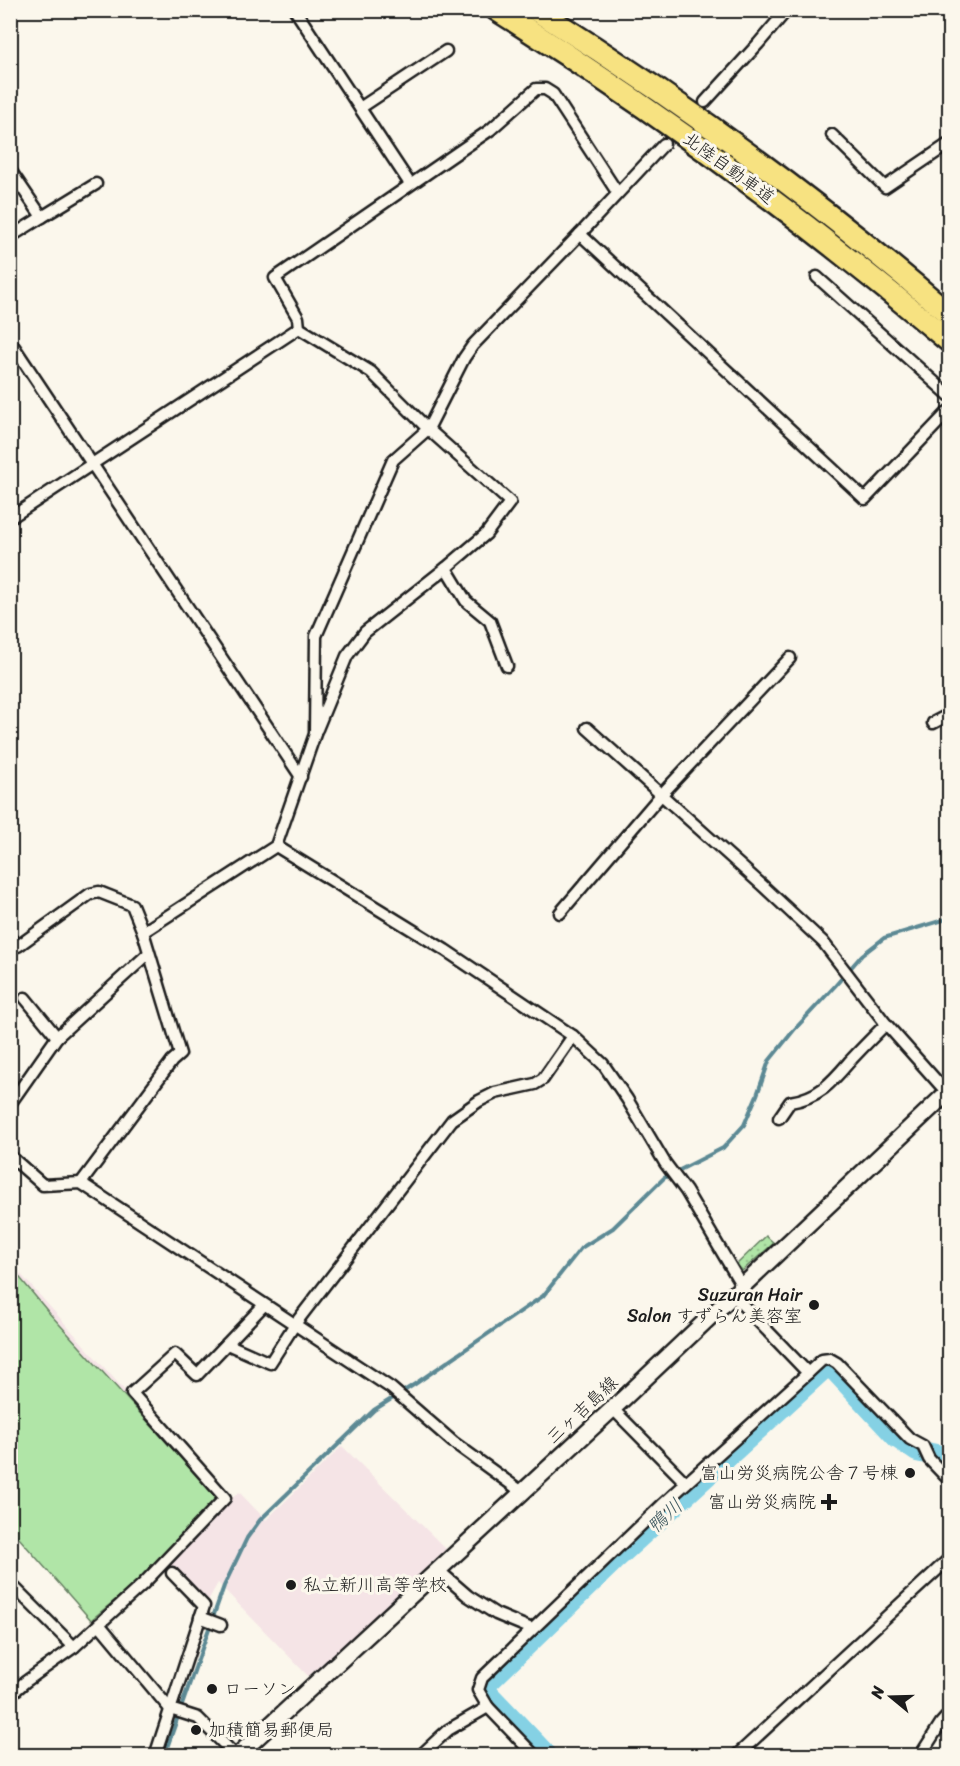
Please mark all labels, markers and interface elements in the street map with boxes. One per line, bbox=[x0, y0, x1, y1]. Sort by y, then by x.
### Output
street label: 北陸自動車道 bbox=[676, 123, 782, 213]
place label: Suzuran Hair Salon すずらん美容室 bbox=[627, 1279, 804, 1332]
marker: Suzuran Hair Salon すずらん美容室 bbox=[807, 1298, 821, 1312]
street label: 三ヶ吉島線 bbox=[538, 1368, 626, 1452]
place label: 富山労災病院公舎７号棟 bbox=[700, 1457, 898, 1489]
marker: 富山労災病院公舎７号棟 bbox=[903, 1466, 917, 1480]
place label: 富山労災病院 bbox=[708, 1486, 816, 1518]
water label: 鴨川 bbox=[638, 1490, 692, 1542]
marker: 富山労災病院 bbox=[820, 1493, 838, 1511]
place label: 私立新川高等学校 bbox=[303, 1569, 447, 1601]
marker: 私立新川高等学校 bbox=[284, 1578, 298, 1592]
north arrow bbox=[861, 1667, 921, 1727]
place label: ローソン bbox=[224, 1673, 296, 1705]
text: N bbox=[861, 1681, 893, 1703]
marker: ローソン bbox=[205, 1682, 219, 1696]
place label: 加積簡易郵便局 bbox=[208, 1714, 334, 1746]
marker: 加積簡易郵便局 bbox=[189, 1723, 203, 1737]

